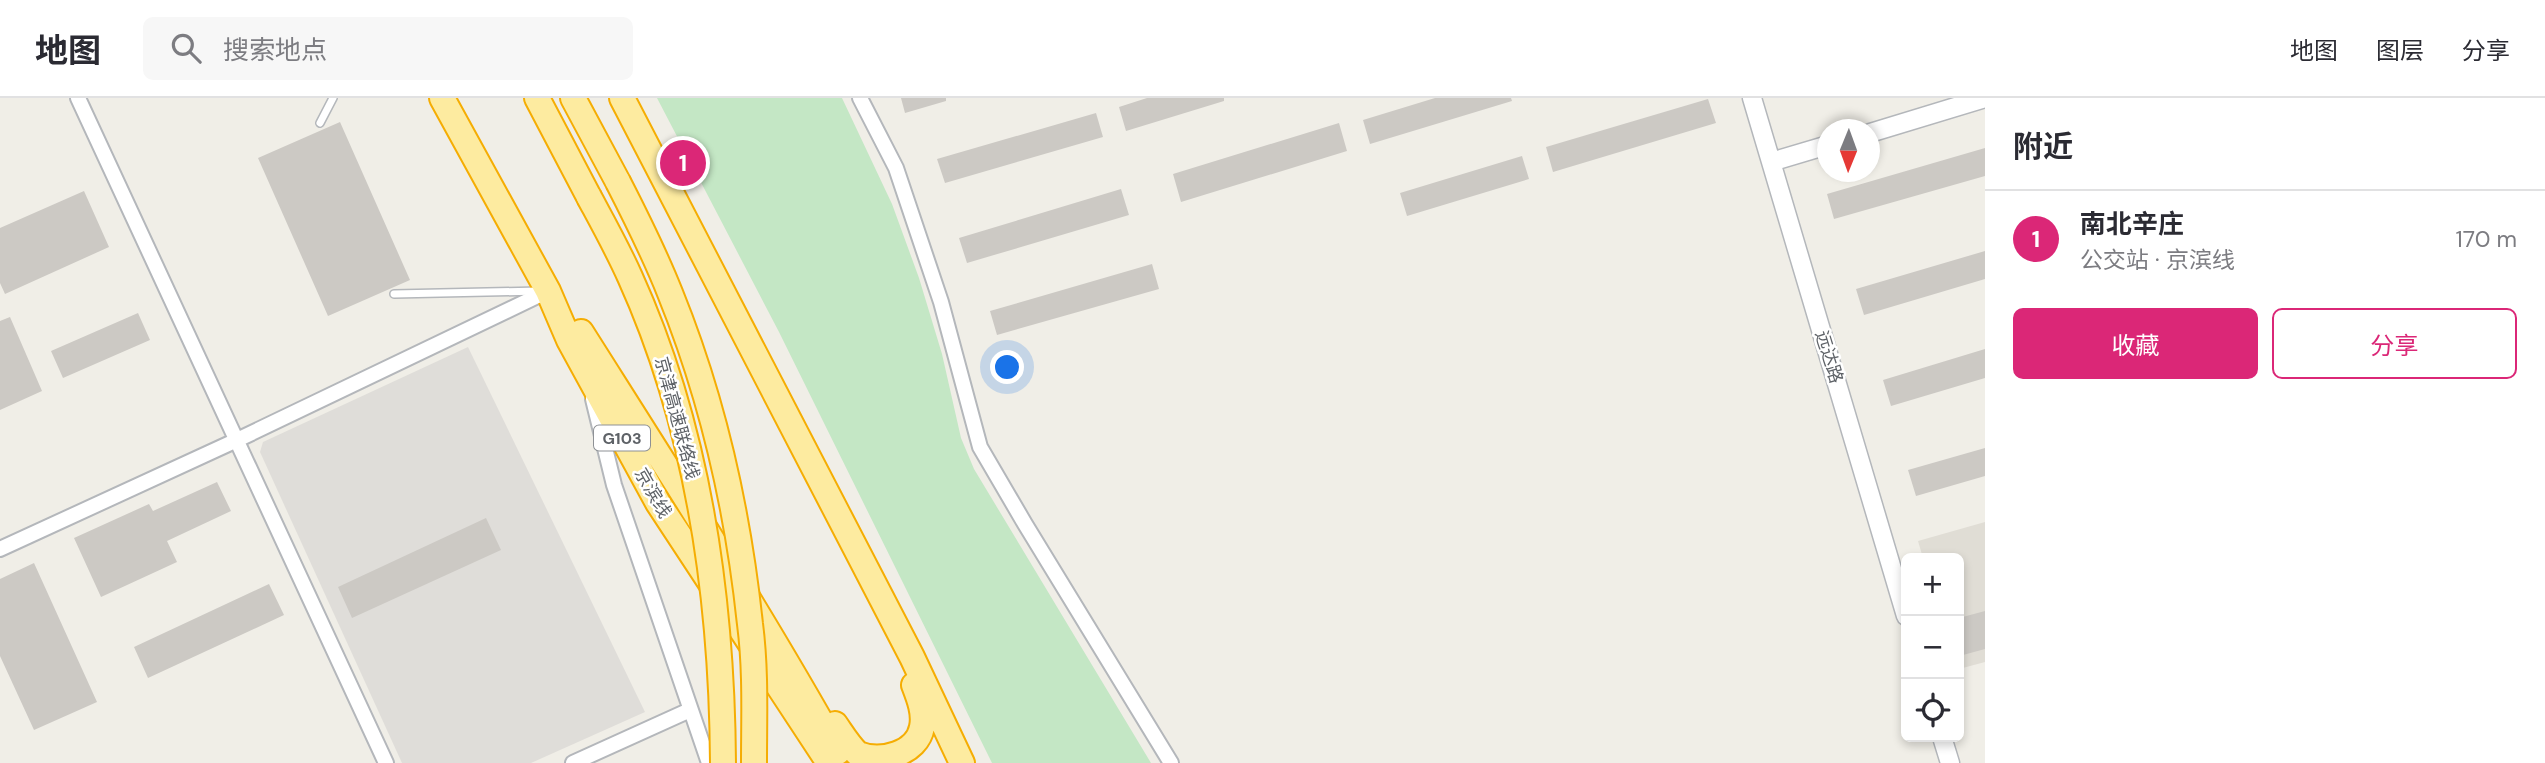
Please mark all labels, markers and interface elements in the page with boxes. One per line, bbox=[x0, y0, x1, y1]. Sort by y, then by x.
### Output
search box bbox=[143, 17, 633, 80]
text: 地图 bbox=[35, 29, 101, 72]
icon: search bbox=[167, 29, 205, 67]
text: 搜索地点 bbox=[223, 33, 327, 67]
text: 地图 bbox=[2290, 35, 2338, 66]
text: 图层 bbox=[2376, 35, 2424, 66]
text: 分享 bbox=[2462, 35, 2510, 66]
north arrow bbox=[1817, 119, 1880, 182]
text: 附近 bbox=[2013, 127, 2073, 166]
pin: 1 bbox=[660, 137, 706, 189]
text: 南北辛庄 bbox=[2080, 207, 2184, 241]
text: 1 bbox=[2032, 224, 2040, 254]
text: 170 m bbox=[2456, 224, 2517, 254]
text: 公交站 · 京滨线 bbox=[2080, 245, 2235, 275]
button: 收藏 bbox=[2013, 308, 2258, 379]
button: 分享 bbox=[2272, 308, 2517, 379]
street label: 远达路 bbox=[1810, 328, 1848, 386]
your location bbox=[990, 350, 1024, 384]
street label: 京津高速联络线 bbox=[649, 354, 705, 482]
road number: G103 bbox=[594, 426, 650, 450]
street label: 京滨线 bbox=[629, 464, 677, 522]
map controls bbox=[1901, 553, 1964, 742]
button: + bbox=[1901, 553, 1964, 616]
button: − bbox=[1901, 616, 1964, 679]
button: locate bbox=[1901, 679, 1964, 742]

